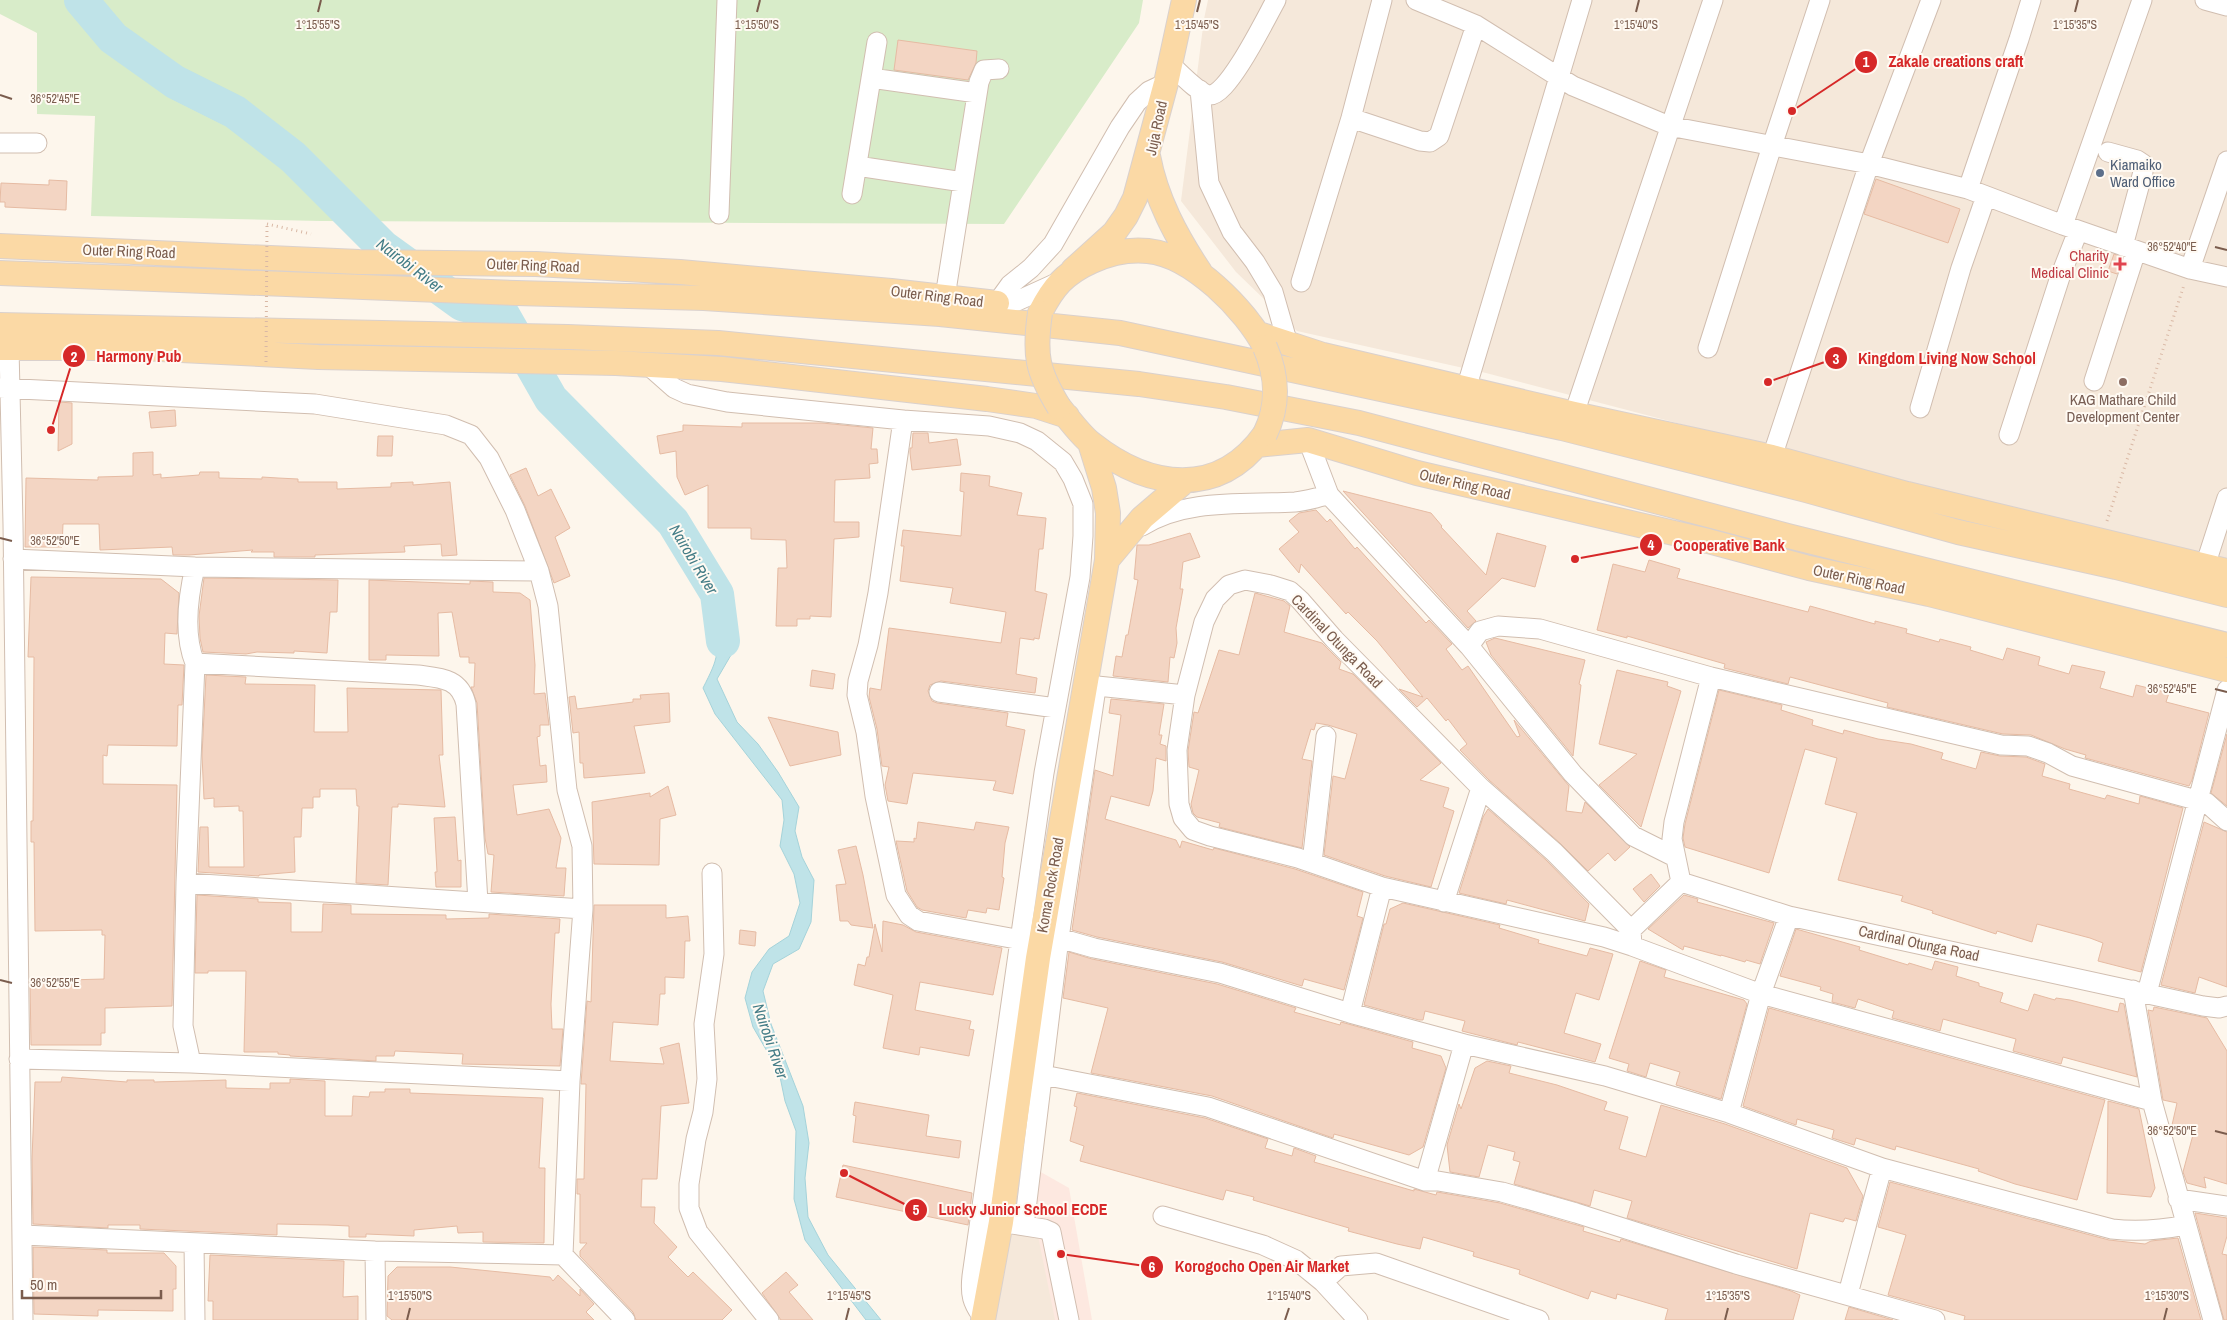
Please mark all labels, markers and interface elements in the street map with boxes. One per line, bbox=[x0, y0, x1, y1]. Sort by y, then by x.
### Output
text: 1°15'55"S bbox=[296, 17, 340, 33]
text: 1°15'50"S bbox=[735, 17, 779, 33]
text: 1°15'45"S bbox=[1175, 17, 1219, 33]
text: 1°15'40"S bbox=[1614, 17, 1658, 33]
text: 1°15'35"S bbox=[2053, 17, 2097, 33]
callout: Zakale creations craft bbox=[1853, 46, 2033, 77]
text: Zakale creations craft bbox=[1889, 50, 2024, 72]
text: 1 bbox=[1863, 51, 1870, 72]
text: 36°52'45"E bbox=[30, 91, 80, 107]
street label: Juja Road bbox=[1140, 99, 1172, 157]
place label: Kiamaiko Ward Office bbox=[2110, 154, 2175, 192]
marker: Kiamaiko Ward Office bbox=[2094, 167, 2106, 179]
water label: Nairobi River bbox=[372, 233, 448, 298]
street label: Outer Ring Road bbox=[82, 239, 176, 263]
text: 36°52'40"E bbox=[2147, 239, 2197, 255]
place label: Charity Medical Clinic bbox=[2031, 245, 2110, 283]
street label: Outer Ring Road bbox=[486, 253, 580, 277]
marker: Charity Medical Clinic bbox=[2113, 257, 2127, 271]
street label: Outer Ring Road bbox=[890, 280, 984, 312]
callout: Harmony Pub bbox=[62, 341, 192, 372]
callout: Kingdom Living Now School bbox=[1823, 343, 2046, 374]
text: Harmony Pub bbox=[96, 345, 182, 367]
text: 2 bbox=[71, 346, 78, 367]
text: Kingdom Living Now School bbox=[1858, 347, 2036, 369]
text: 3 bbox=[1833, 348, 1840, 369]
marker: KAG Mathare Child Development Center bbox=[2117, 376, 2129, 388]
place label: KAG Mathare Child Development Center bbox=[2067, 389, 2179, 427]
street label: Outer Ring Road bbox=[1417, 463, 1513, 505]
water label: Nairobi River bbox=[664, 520, 724, 599]
callout: Cooperative Bank bbox=[1638, 530, 1795, 561]
text: 36°52'50"E bbox=[30, 533, 80, 549]
text: 4 bbox=[1648, 534, 1655, 555]
text: Cooperative Bank bbox=[1673, 534, 1785, 556]
street label: Outer Ring Road bbox=[1811, 559, 1907, 599]
street label: Cardinal Otunga Road bbox=[1287, 589, 1387, 693]
text: 36°52'45"E bbox=[2147, 681, 2197, 697]
street label: Koma Rock Road bbox=[1031, 836, 1069, 934]
street label: Cardinal Otunga Road bbox=[1857, 920, 1981, 966]
text: 36°52'55"E bbox=[30, 975, 80, 991]
water label: Nairobi River bbox=[748, 1001, 794, 1082]
text: 36°52'50"E bbox=[2147, 1123, 2197, 1139]
callout: Lucky Junior School ECDE bbox=[903, 1194, 1117, 1225]
text: Lucky Junior School ECDE bbox=[938, 1198, 1108, 1220]
text: 5 bbox=[913, 1199, 920, 1220]
callout: Korogocho Open Air Market bbox=[1140, 1251, 1360, 1282]
text: Korogocho Open Air Market bbox=[1175, 1255, 1350, 1277]
text: 6 bbox=[1149, 1256, 1156, 1277]
scale bar bbox=[22, 1268, 161, 1300]
text: 50 m bbox=[30, 1274, 57, 1295]
text: 1°15'50"S bbox=[388, 1288, 432, 1304]
text: 1°15'45"S bbox=[827, 1288, 871, 1304]
text: 1°15'40"S bbox=[1267, 1288, 1311, 1304]
text: 1°15'35"S bbox=[1706, 1288, 1750, 1304]
text: 1°15'30"S bbox=[2145, 1288, 2189, 1304]

